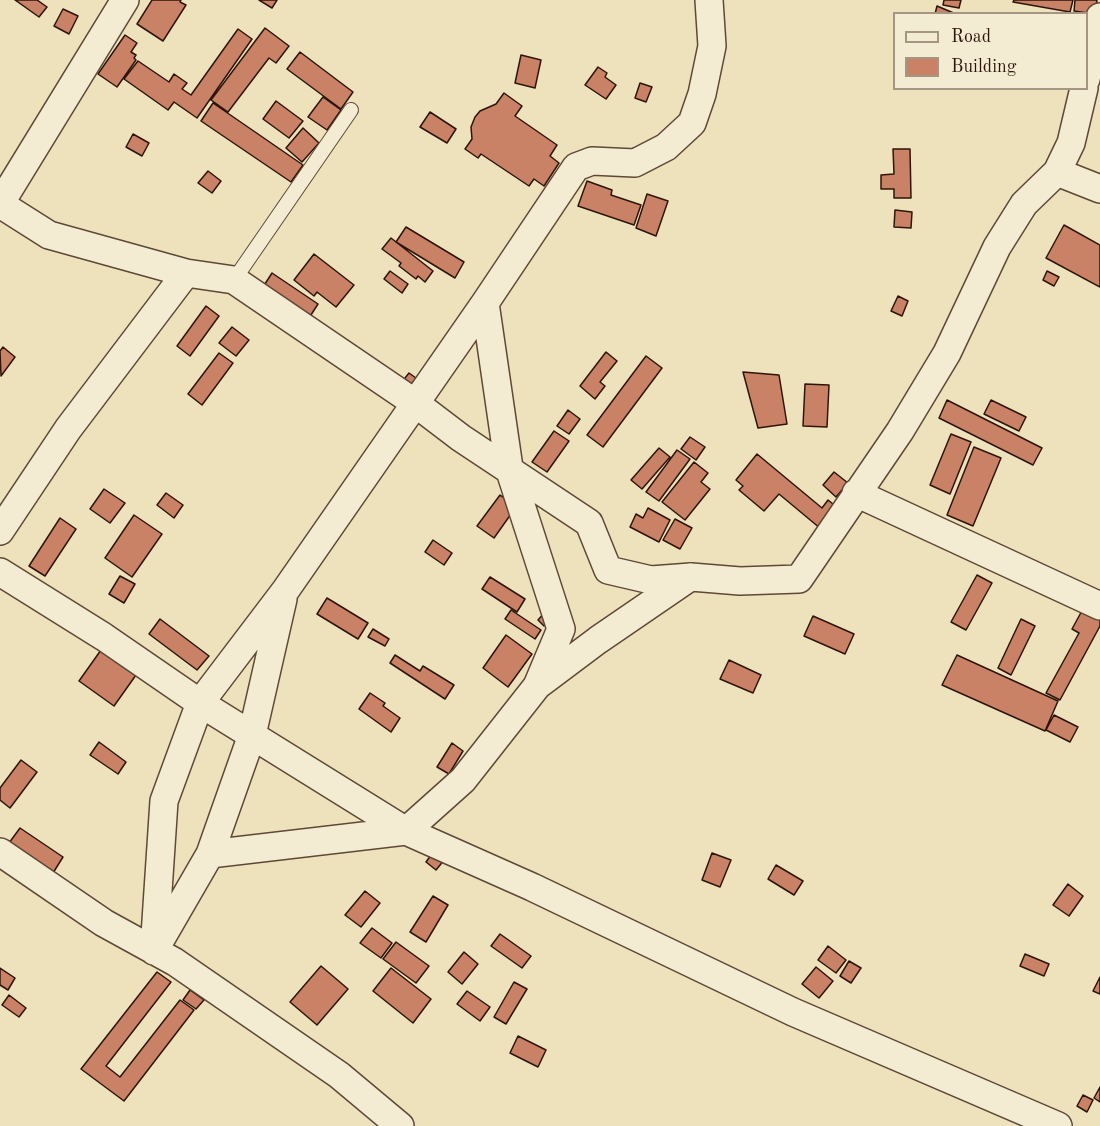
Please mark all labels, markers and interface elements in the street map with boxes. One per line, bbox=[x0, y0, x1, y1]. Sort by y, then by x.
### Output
legend bbox=[893, 12, 1088, 90]
text: Road bbox=[951, 28, 991, 46]
text: Building bbox=[951, 58, 1016, 76]

